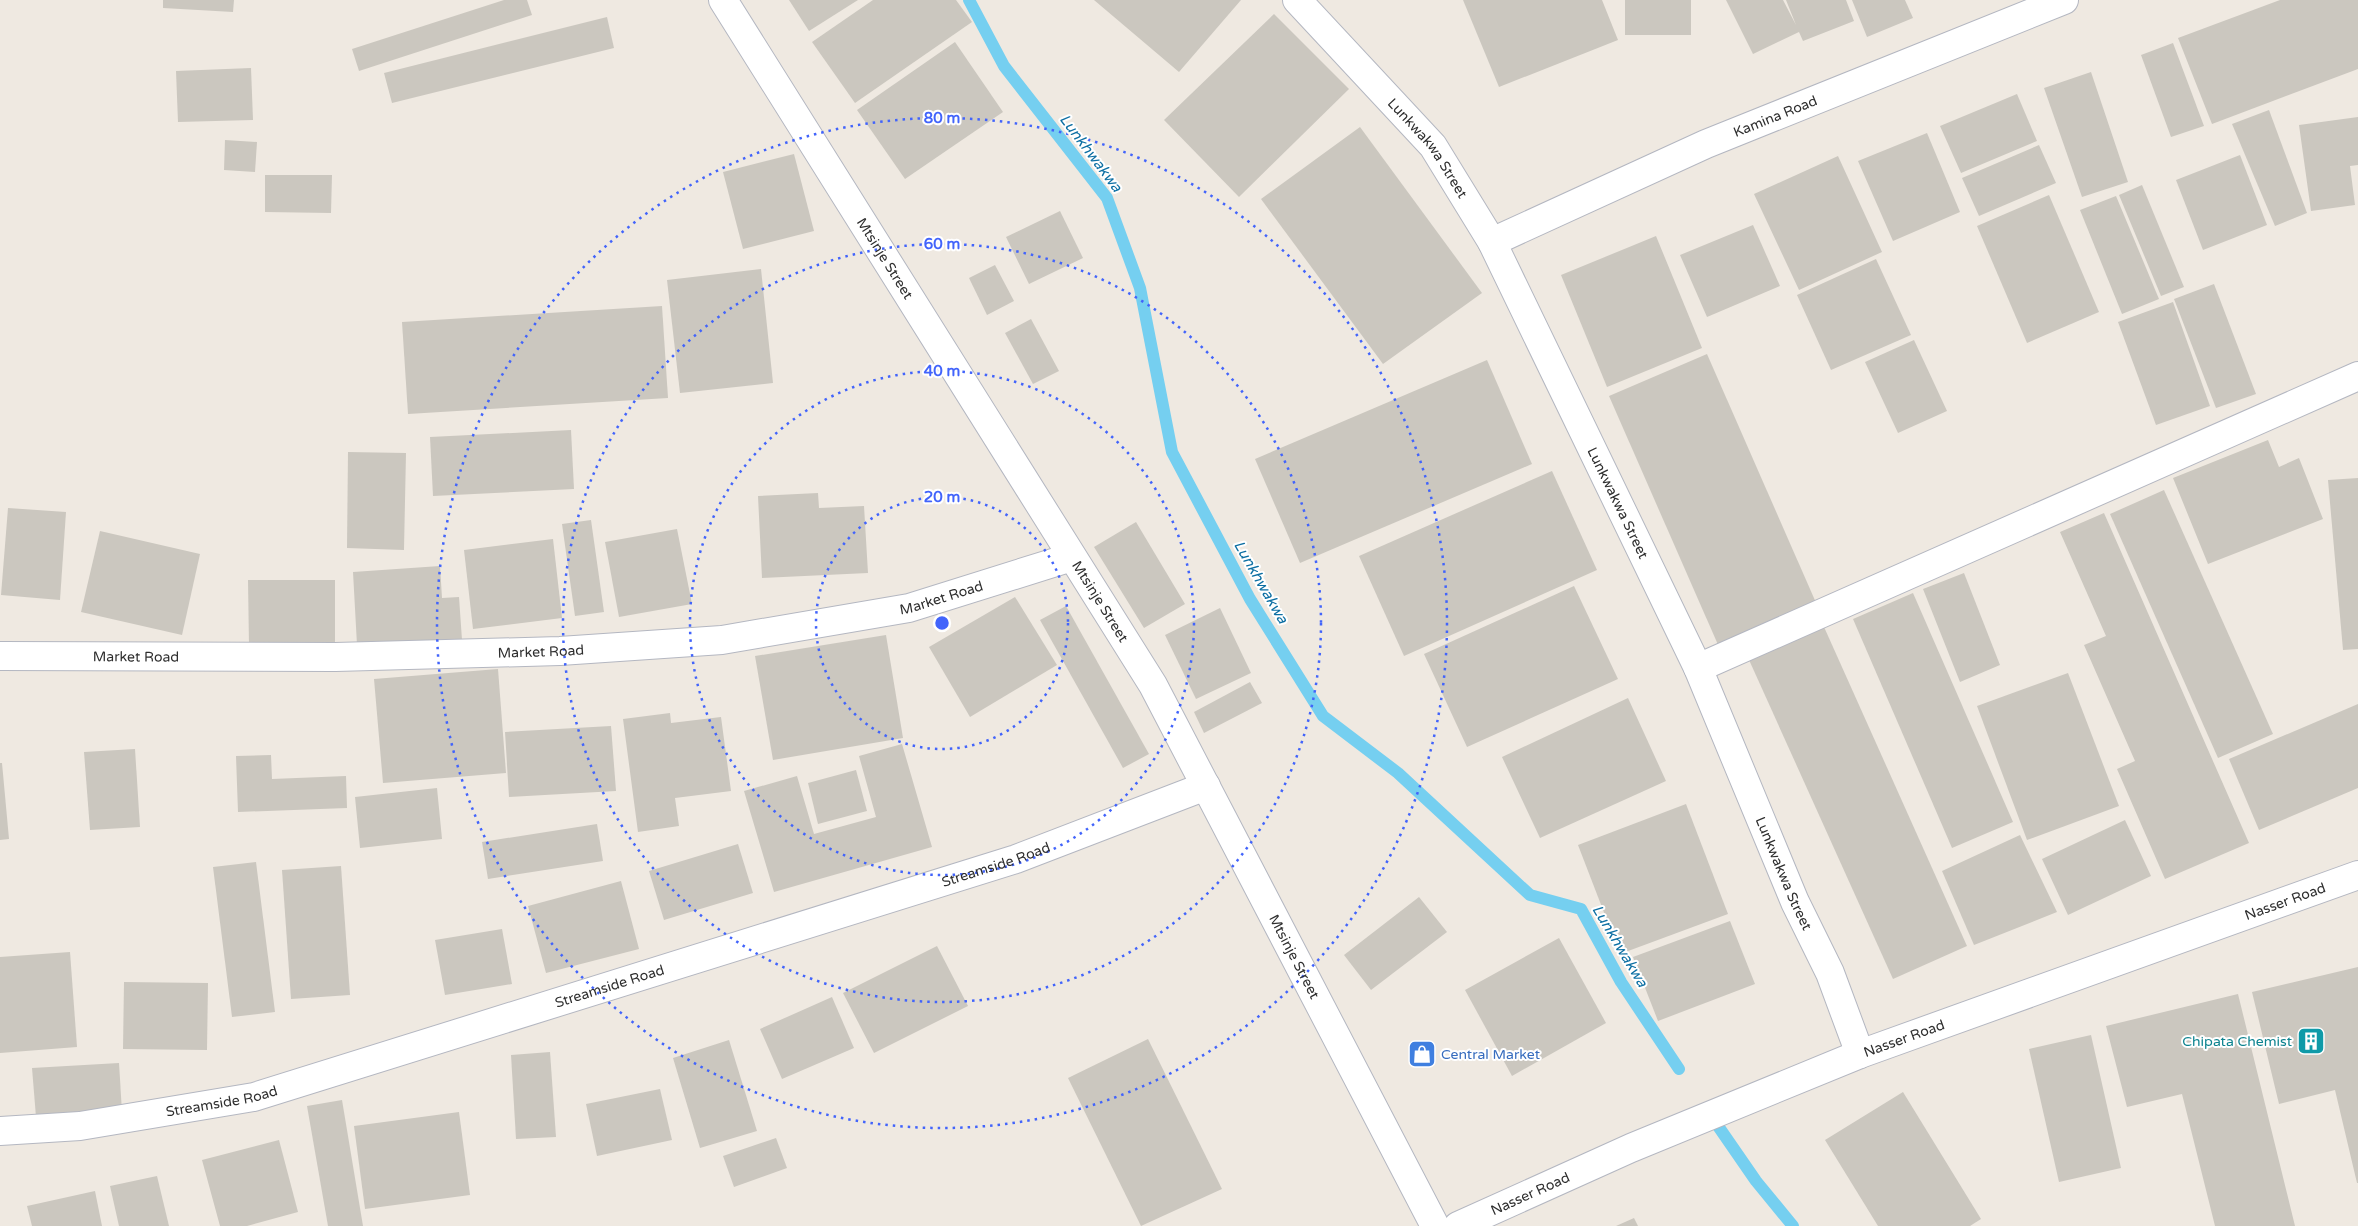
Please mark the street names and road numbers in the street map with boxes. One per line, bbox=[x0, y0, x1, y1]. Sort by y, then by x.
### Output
street label: Kamina Road bbox=[1731, 92, 1820, 141]
street label: Lunkwakwa Street bbox=[1384, 95, 1471, 202]
street label: Mtsinje Street bbox=[853, 215, 917, 303]
street label: Lunkwakwa Street bbox=[1584, 445, 1652, 562]
street label: Mtsinje Street bbox=[1068, 558, 1132, 646]
street label: Market Road bbox=[898, 577, 985, 618]
street label: Market Road bbox=[498, 641, 585, 662]
street label: Market Road bbox=[93, 648, 179, 666]
street label: Lunkwakwa Street bbox=[1752, 814, 1816, 934]
street label: Streamside Road bbox=[940, 839, 1053, 891]
street label: Nasser Road bbox=[2242, 879, 2328, 924]
street label: Mtsinje Street bbox=[1265, 912, 1323, 1002]
street label: Streamside Road bbox=[553, 961, 666, 1011]
street label: Nasser Road bbox=[1861, 1016, 1947, 1061]
street label: Streamside Road bbox=[165, 1082, 280, 1121]
street label: Nasser Road bbox=[1488, 1169, 1572, 1219]

